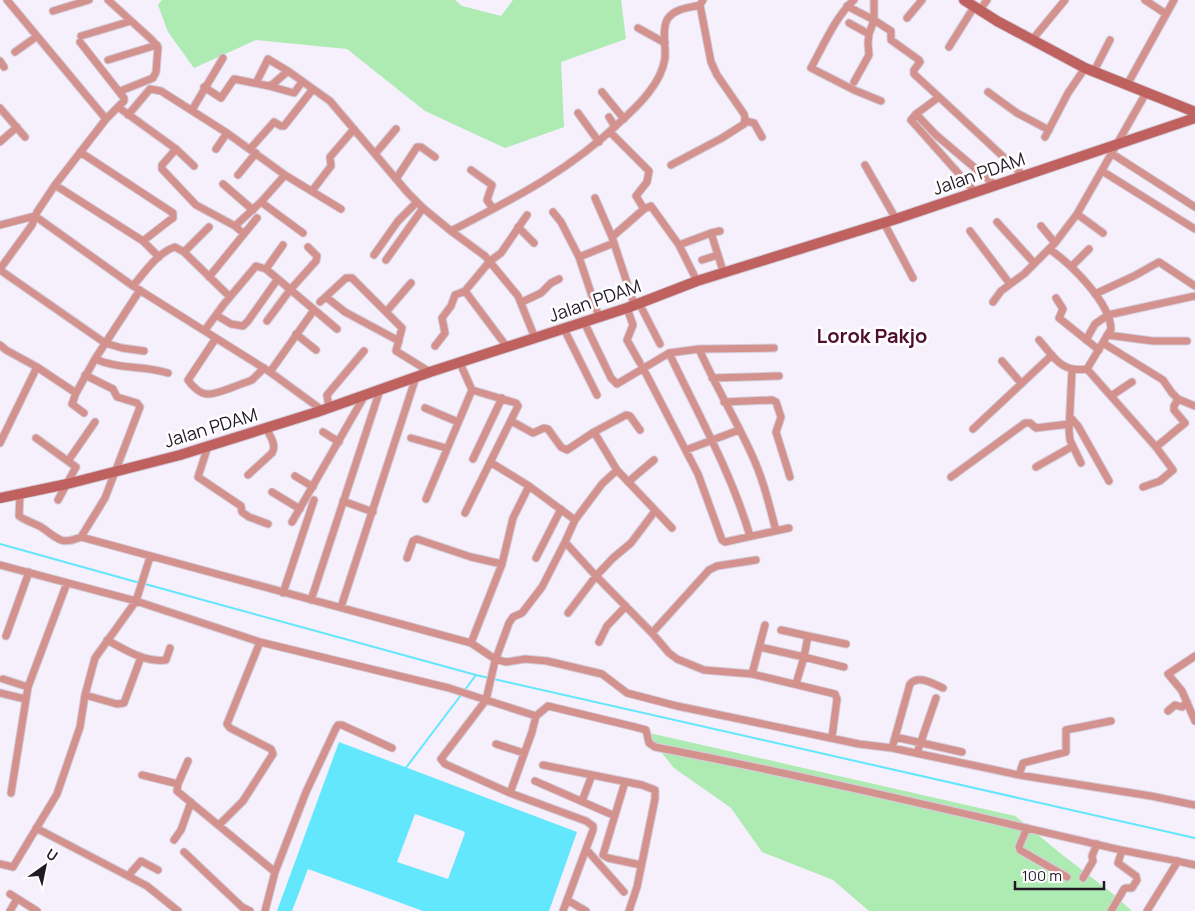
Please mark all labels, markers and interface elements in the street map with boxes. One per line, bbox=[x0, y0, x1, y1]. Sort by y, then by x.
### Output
street label: Jalan PDAM bbox=[929, 146, 1028, 200]
street label: Jalan PDAM bbox=[545, 273, 644, 327]
district label: Lorok Pakjo bbox=[817, 322, 927, 349]
street label: Jalan PDAM bbox=[161, 402, 260, 453]
north arrow bbox=[20, 841, 70, 891]
text: U bbox=[43, 844, 62, 865]
scale bar bbox=[1015, 858, 1104, 890]
text: 100 m bbox=[1022, 865, 1062, 886]

